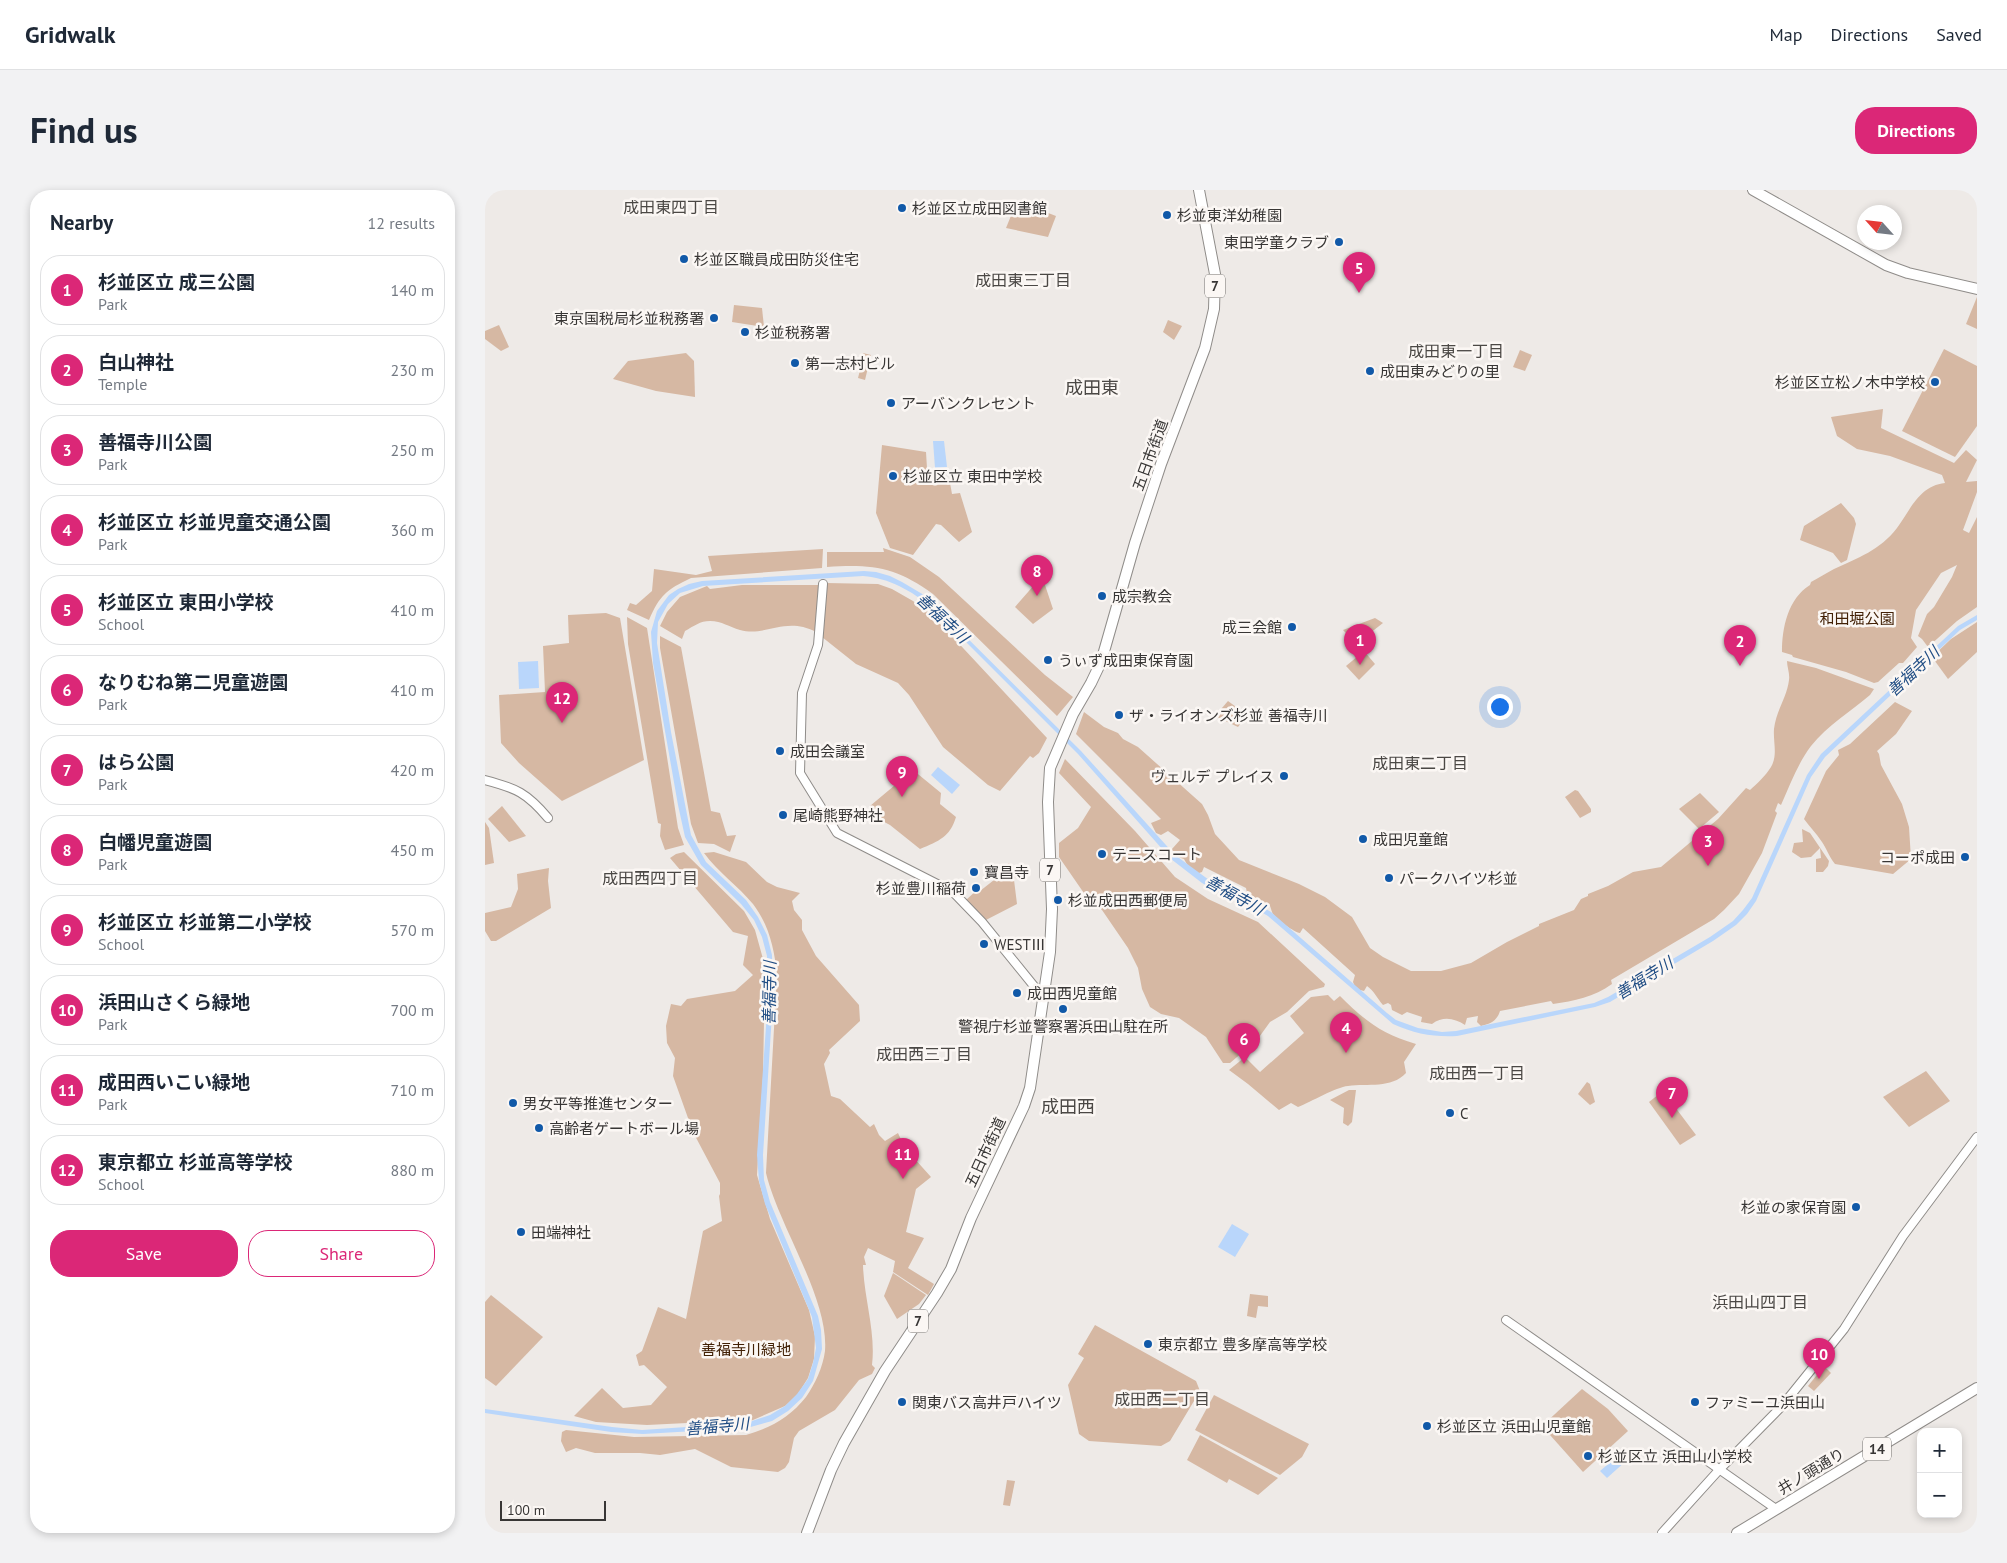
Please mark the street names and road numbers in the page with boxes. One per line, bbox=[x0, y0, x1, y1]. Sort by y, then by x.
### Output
road number: 7 bbox=[1205, 274, 1225, 298]
street label: 五日市街道 bbox=[1128, 417, 1172, 493]
road number: 7 bbox=[1040, 858, 1060, 882]
street label: 五日市街道 bbox=[961, 1114, 1009, 1190]
road number: 7 bbox=[908, 1310, 928, 1332]
road number: 14 bbox=[1863, 1438, 1891, 1460]
street label: 井ノ頭通り bbox=[1774, 1444, 1848, 1498]

